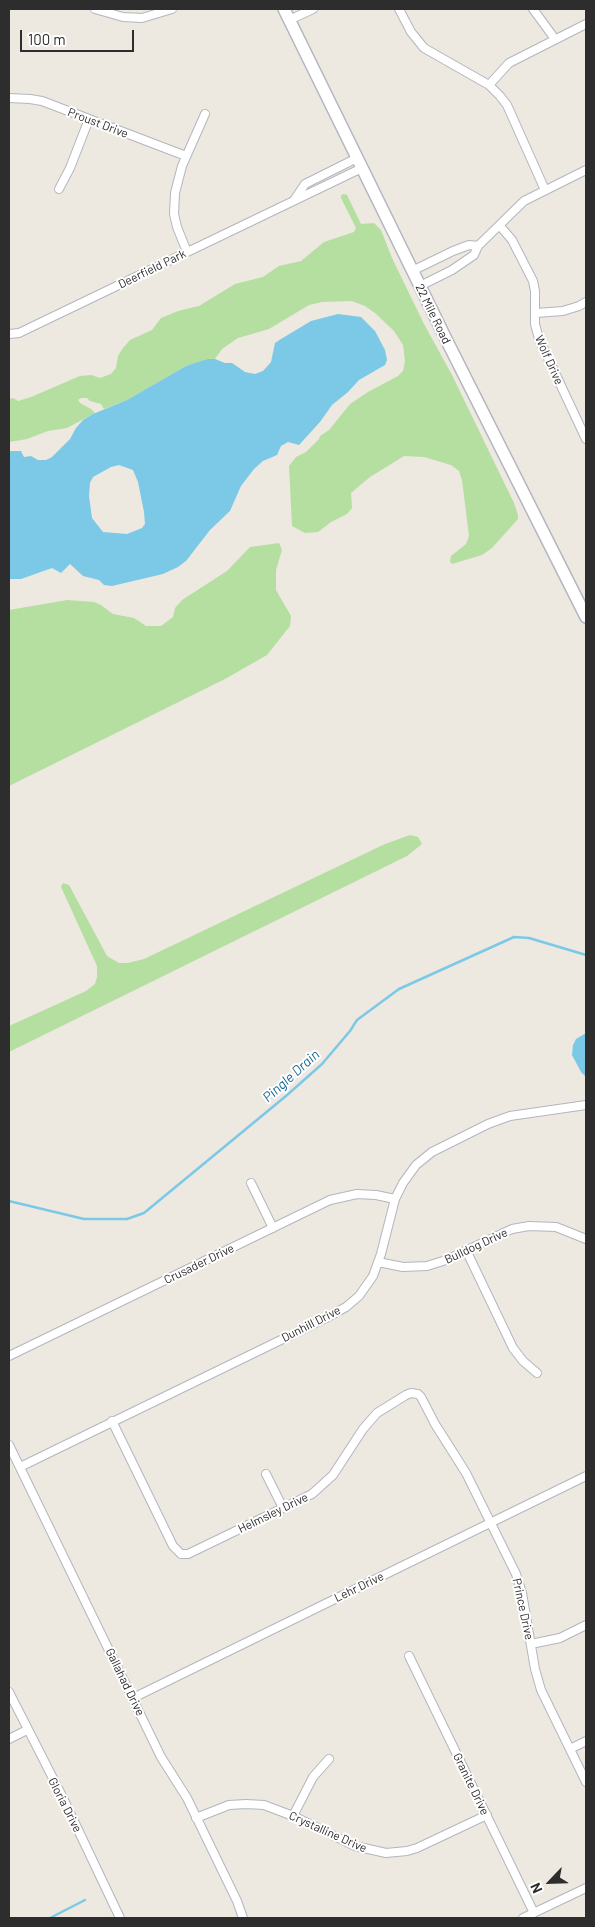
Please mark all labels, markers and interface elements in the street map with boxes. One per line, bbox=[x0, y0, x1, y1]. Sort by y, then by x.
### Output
scale bar bbox=[22, 20, 136, 52]
text: 100 m bbox=[28, 30, 66, 48]
street label: Proust Drive bbox=[66, 105, 130, 141]
street label: Deerfield Park bbox=[116, 246, 188, 292]
street label: 22 Mile Road bbox=[412, 282, 454, 346]
street label: Wolf Drive bbox=[532, 333, 566, 387]
water label: Pingle Drain bbox=[259, 1046, 323, 1106]
street label: Bulldog Drive bbox=[442, 1225, 510, 1267]
street label: Crusader Drive bbox=[161, 1241, 237, 1287]
street label: Dunhill Drive bbox=[279, 1303, 343, 1345]
street label: Helmsley Drive bbox=[236, 1490, 310, 1536]
street label: Lehr Drive bbox=[332, 1569, 386, 1605]
street label: Prince Drive bbox=[509, 1577, 537, 1641]
street label: Gallahad Drive bbox=[102, 1646, 148, 1718]
street label: Granite Drive bbox=[450, 1751, 492, 1817]
street label: Gloria Drive bbox=[45, 1775, 85, 1835]
street label: Crystalline Drive bbox=[287, 1808, 369, 1856]
north arrow bbox=[525, 1857, 575, 1907]
text: N bbox=[526, 1881, 545, 1896]

